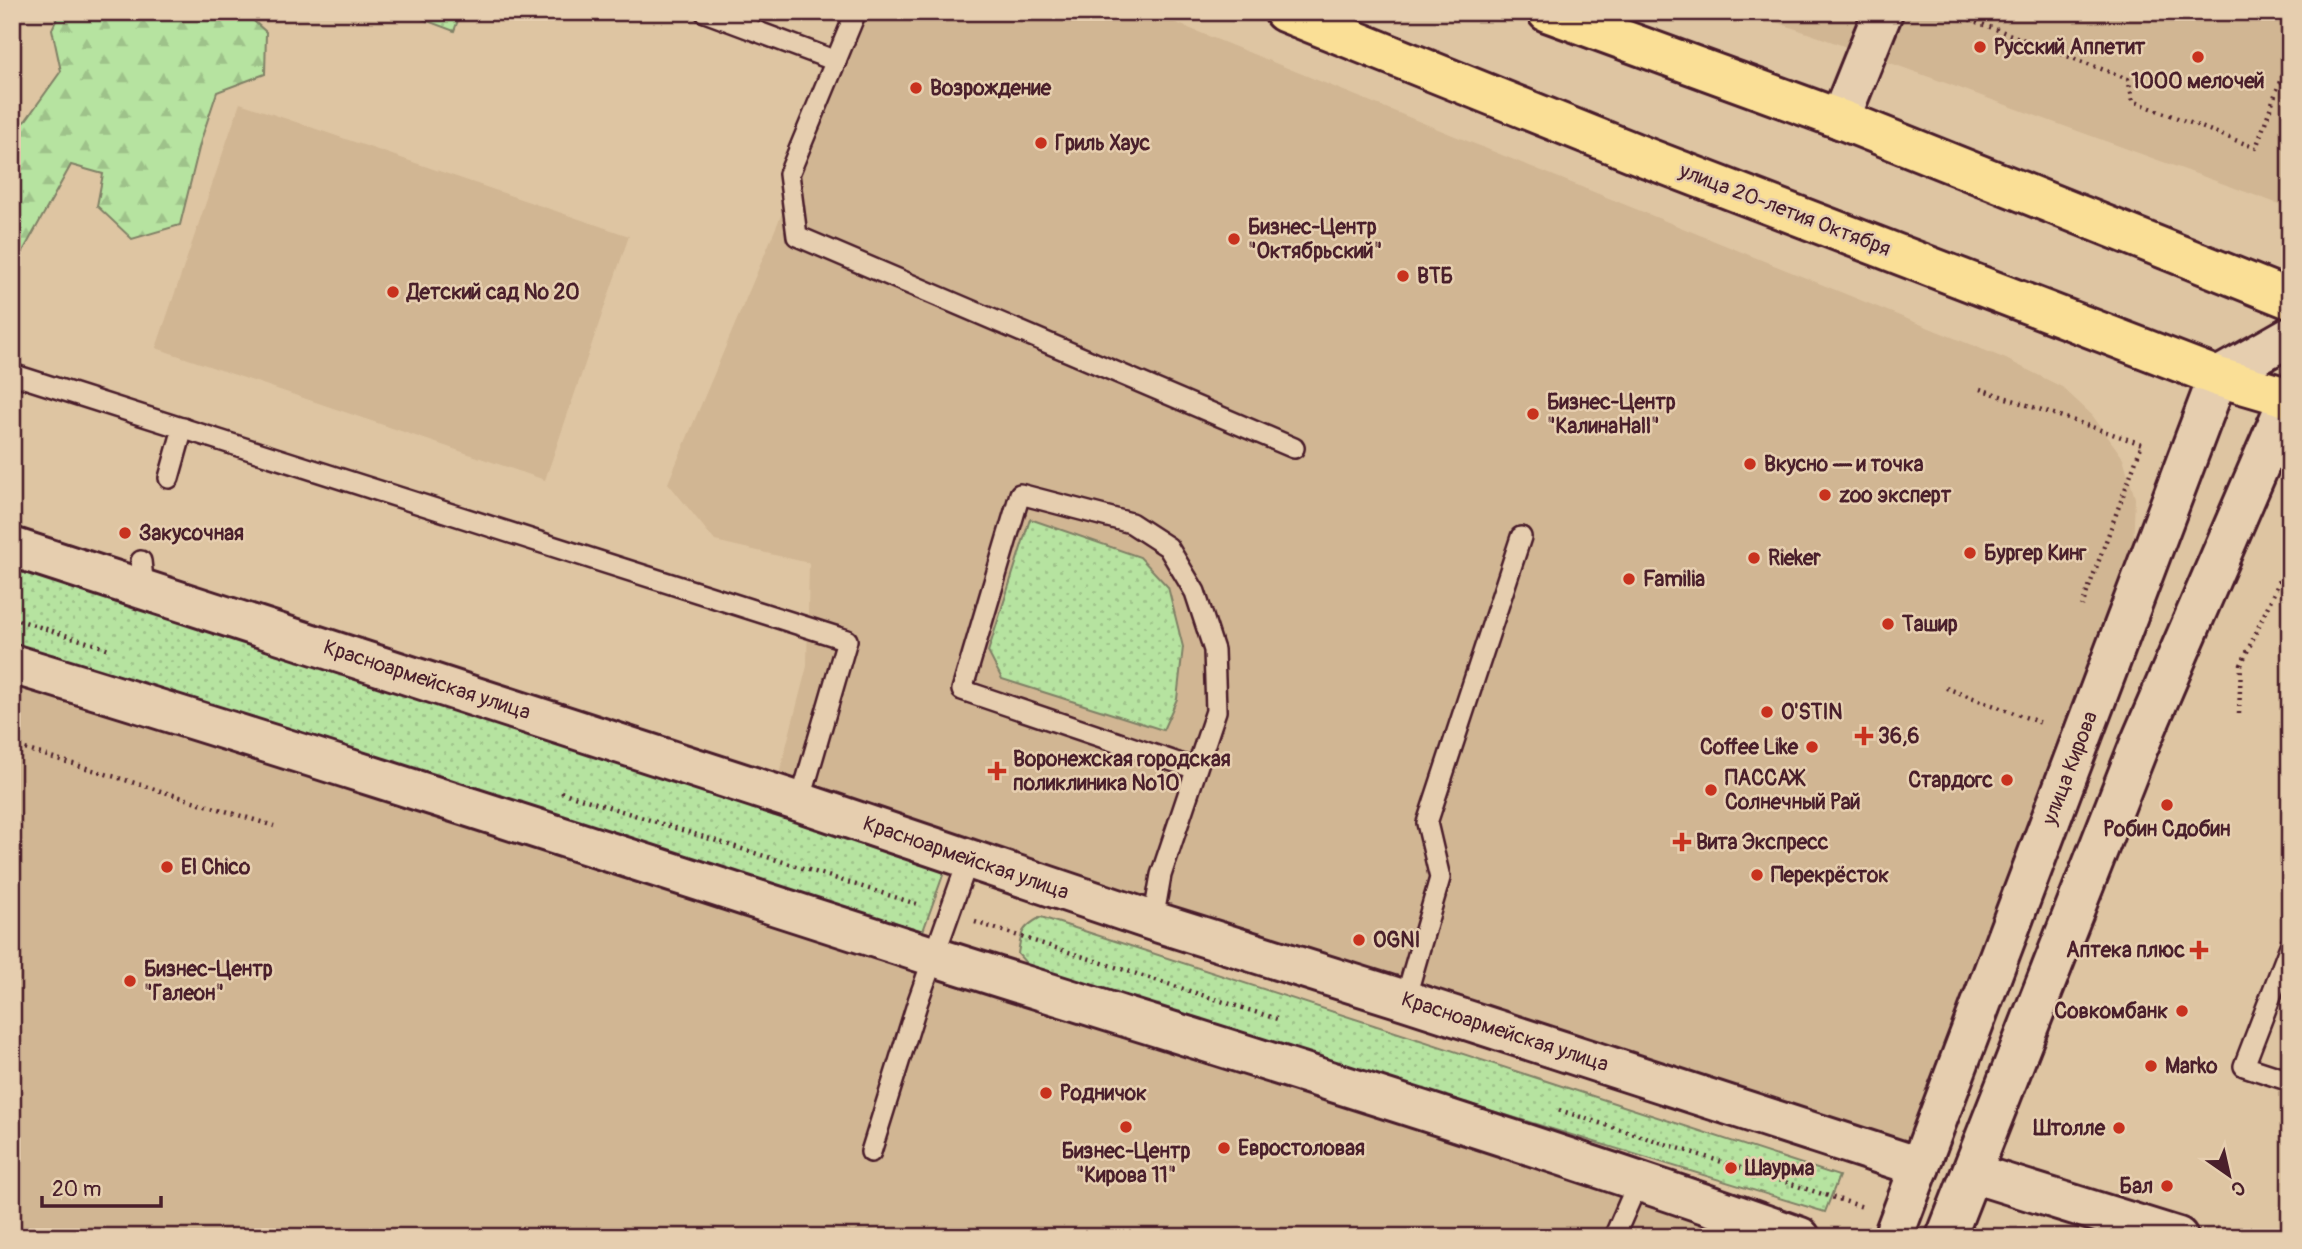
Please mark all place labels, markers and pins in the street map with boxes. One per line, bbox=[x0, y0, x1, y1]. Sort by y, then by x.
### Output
place label: Русский Аппетит bbox=[1994, 34, 2146, 61]
marker: Русский Аппетит bbox=[1972, 39, 1988, 55]
marker: 1000 мелочей bbox=[2190, 49, 2206, 65]
place label: 1000 мелочей bbox=[2131, 68, 2265, 95]
place label: Возрождение bbox=[930, 75, 1052, 102]
marker: Возрождение bbox=[908, 80, 924, 96]
place label: Гриль Хаус bbox=[1055, 130, 1151, 157]
marker: Гриль Хаус bbox=[1033, 135, 1049, 151]
place label: Бизнес-Центр "Октябрьский" bbox=[1248, 214, 1382, 265]
marker: Бизнес-Центр "Октябрьский" bbox=[1226, 231, 1242, 247]
place label: ВТБ bbox=[1417, 263, 1453, 290]
marker: ВТБ bbox=[1395, 268, 1411, 284]
place label: Детский сад № 20 bbox=[405, 279, 580, 306]
marker: Детский сад № 20 bbox=[385, 284, 401, 300]
place label: Бизнес-Центр "КалинаHall" bbox=[1547, 389, 1676, 440]
marker: Бизнес-Центр "КалинаHall" bbox=[1525, 406, 1541, 422]
place label: Вкусно — и точка bbox=[1764, 451, 1924, 478]
marker: Вкусно — и точка bbox=[1742, 456, 1758, 472]
place label: zoo эксперт bbox=[1839, 482, 1952, 509]
marker: zoo эксперт bbox=[1817, 487, 1833, 503]
place label: Закусочная bbox=[139, 520, 244, 547]
marker: Закусочная bbox=[117, 525, 133, 541]
place label: Бургер Кинг bbox=[1984, 540, 2087, 567]
place label: Rieker bbox=[1768, 545, 1821, 572]
marker: Бургер Кинг bbox=[1962, 545, 1978, 561]
marker: Rieker bbox=[1746, 550, 1762, 566]
place label: Familia bbox=[1643, 566, 1705, 593]
marker: Familia bbox=[1621, 571, 1637, 587]
place label: Ташир bbox=[1901, 611, 1958, 638]
marker: Ташир bbox=[1880, 616, 1896, 632]
place label: O'STIN bbox=[1781, 699, 1843, 726]
marker: O'STIN bbox=[1759, 704, 1775, 720]
place label: 36,6 bbox=[1878, 723, 1920, 750]
marker: 36,6 bbox=[1856, 728, 1872, 744]
place label: Coffee Like bbox=[1700, 734, 1799, 761]
marker: Coffee Like bbox=[1804, 739, 1820, 755]
place label: Воронежская городская поликлиника №10 bbox=[1013, 746, 1231, 797]
marker: Воронежская городская поликлиника №10 bbox=[987, 761, 1007, 781]
place label: ПАССАЖ Солнечный Рай bbox=[1725, 765, 1861, 816]
place label: Стардогс bbox=[1908, 767, 1993, 794]
marker: Стардогс bbox=[1999, 772, 2015, 788]
marker: ПАССАЖ Солнечный Рай bbox=[1703, 782, 1719, 798]
marker: Робин Сдобин bbox=[2159, 797, 2175, 813]
place label: Робин Сдобин bbox=[2104, 816, 2230, 843]
place label: Вита Экспресс bbox=[1696, 829, 1829, 856]
marker: Вита Экспресс bbox=[1674, 834, 1690, 850]
place label: El Chico bbox=[181, 854, 251, 881]
marker: El Chico bbox=[159, 859, 175, 875]
place label: Перекрёсток bbox=[1771, 862, 1889, 889]
marker: Перекрёсток bbox=[1749, 867, 1765, 883]
place label: OGNI bbox=[1373, 927, 1420, 954]
marker: OGNI bbox=[1351, 932, 1367, 948]
place label: Аптека плюс bbox=[2066, 937, 2185, 964]
marker: Аптека плюс bbox=[2191, 942, 2207, 958]
place label: Бизнес-Центр "Галеон" bbox=[144, 956, 273, 1007]
marker: Бизнес-Центр "Галеон" bbox=[122, 973, 138, 989]
place label: Совкомбанк bbox=[2054, 998, 2168, 1025]
marker: Совкомбанк bbox=[2174, 1003, 2190, 1019]
place label: Marko bbox=[2165, 1053, 2218, 1080]
marker: Marko bbox=[2143, 1058, 2159, 1074]
place label: Родничок bbox=[1060, 1080, 1147, 1107]
marker: Родничок bbox=[1038, 1085, 1054, 1101]
place label: Штолле bbox=[2033, 1115, 2106, 1142]
marker: Бизнес-Центр "Кирова 11" bbox=[1118, 1119, 1134, 1135]
marker: Штолле bbox=[2111, 1120, 2127, 1136]
place label: Евростоловая bbox=[1238, 1135, 1365, 1162]
place label: Бизнес-Центр "Кирова 11" bbox=[1062, 1138, 1190, 1189]
marker: Евростоловая bbox=[1216, 1140, 1232, 1156]
place label: Шаурма bbox=[1744, 1155, 1815, 1182]
marker: Шаурма bbox=[1723, 1160, 1739, 1176]
place label: Бал bbox=[2120, 1173, 2153, 1200]
marker: Бал bbox=[2159, 1178, 2175, 1194]

